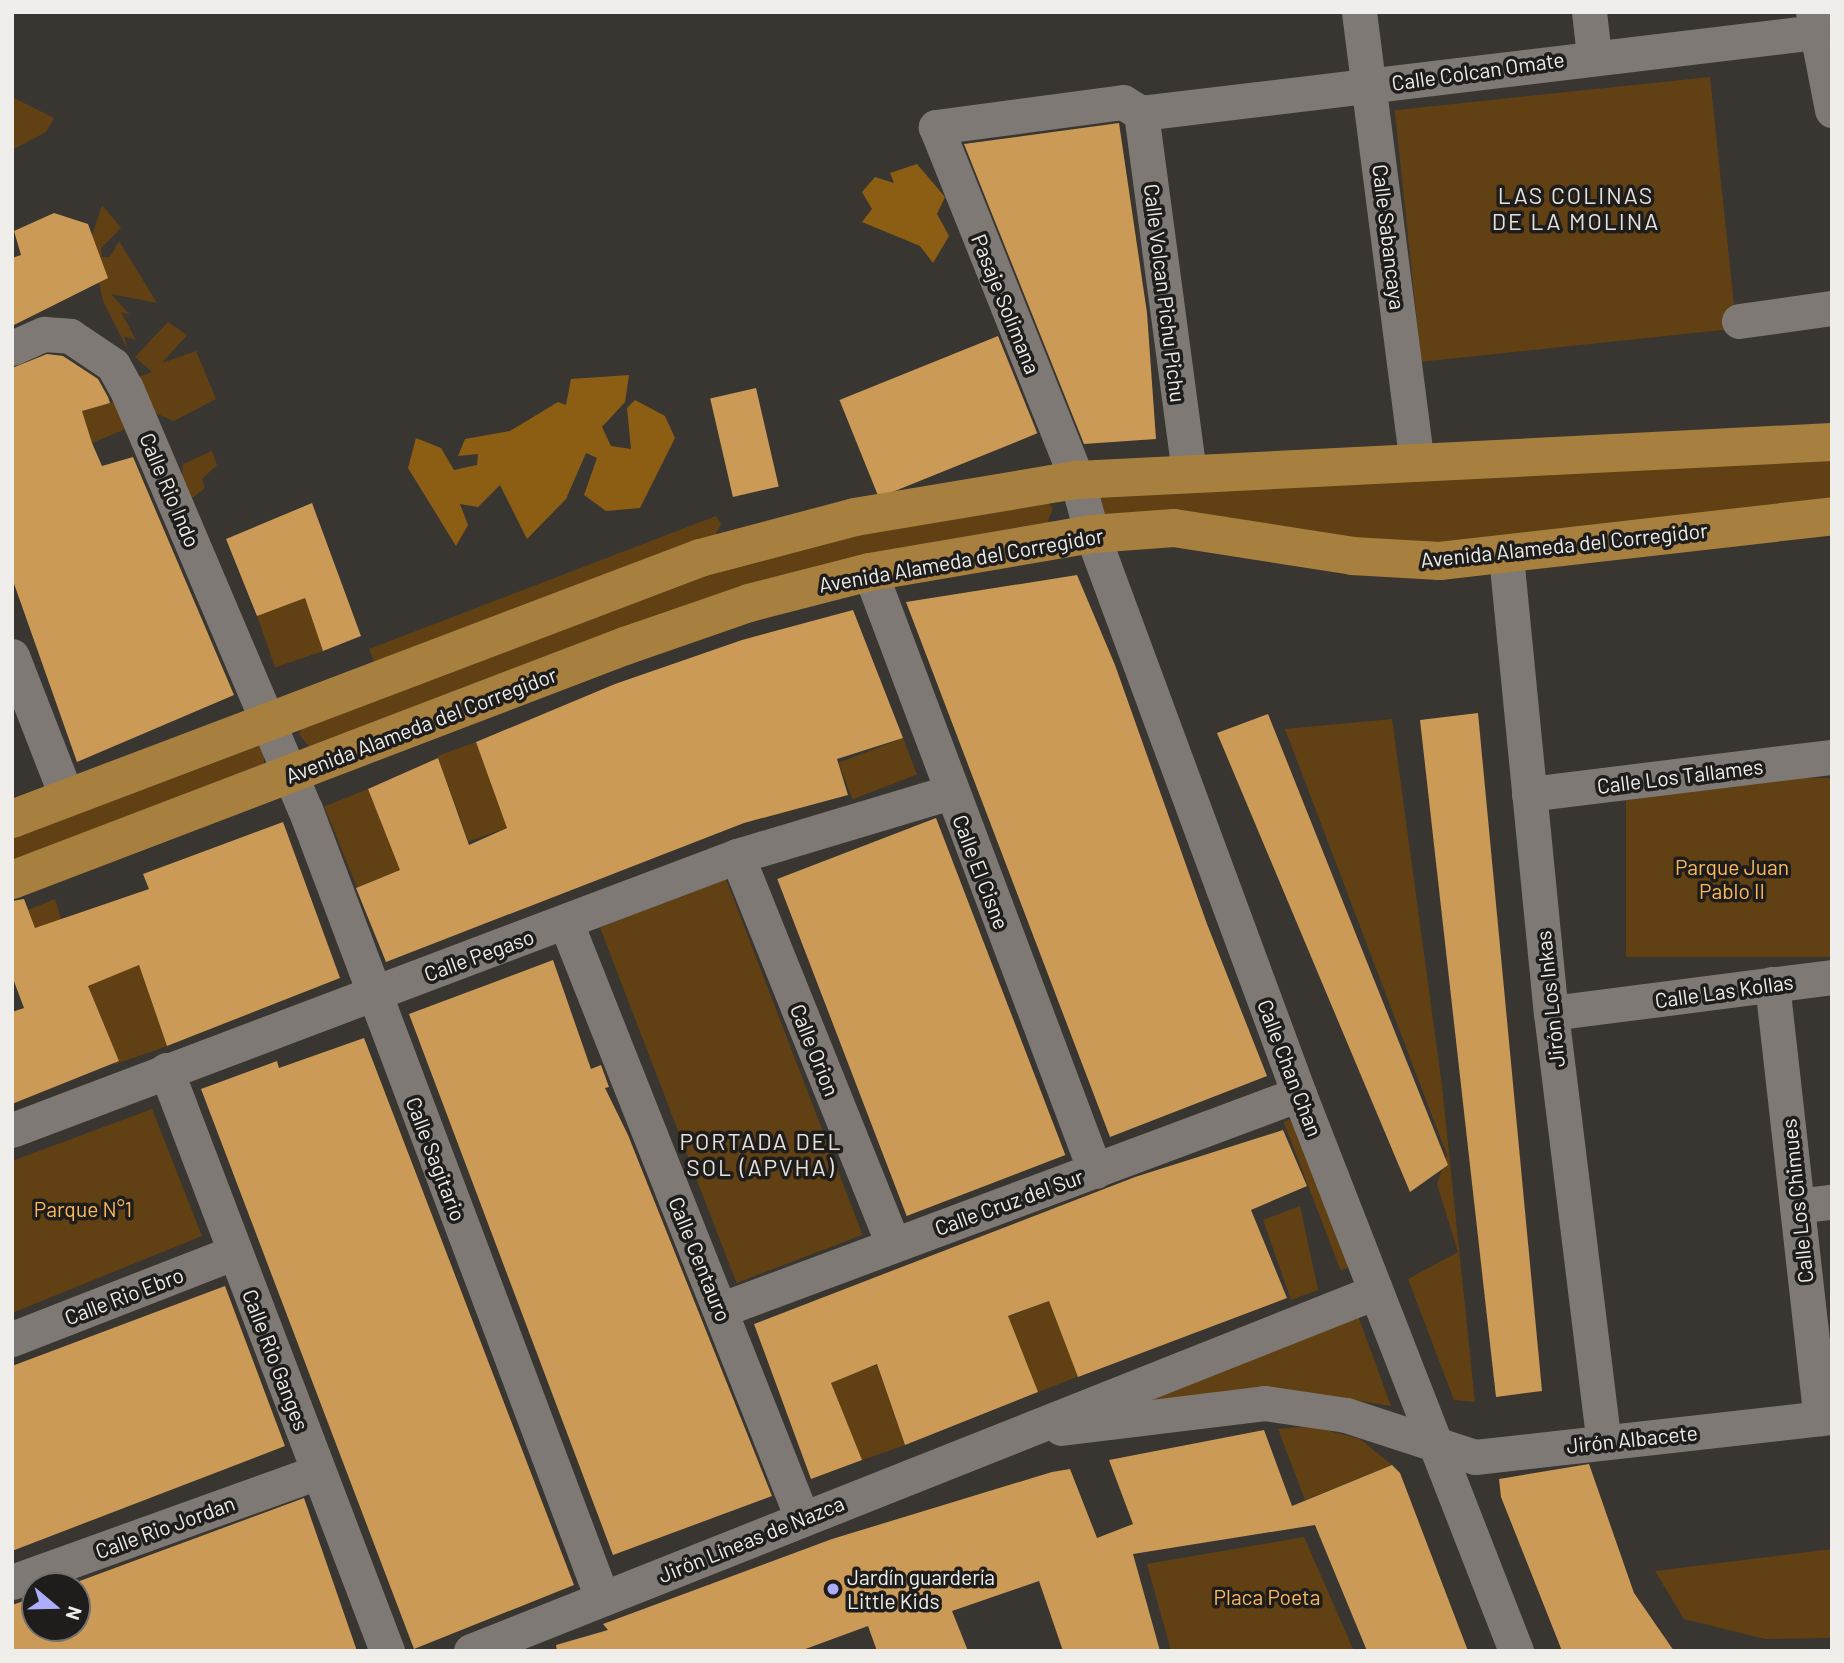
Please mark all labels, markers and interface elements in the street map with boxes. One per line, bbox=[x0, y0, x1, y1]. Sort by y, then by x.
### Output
street label: Calle Colcan Omate bbox=[1390, 46, 1566, 96]
street label: Calle Sabancaya bbox=[1368, 163, 1410, 311]
district label: LAS COLINAS DE LA MOLINA bbox=[1493, 181, 1659, 235]
street label: Calle Volcan Pichu Pichu bbox=[1139, 182, 1191, 404]
street label: Pasaje Solimana bbox=[967, 230, 1045, 378]
street label: Calle Rio Indo bbox=[135, 429, 205, 551]
street label: Avenida Alameda del Corregidor bbox=[1419, 517, 1709, 573]
street label: Avenida Alameda del Corregidor bbox=[817, 523, 1105, 597]
street label: Avenida Alameda del Corregidor bbox=[282, 662, 560, 788]
street label: Calle Los Tallames bbox=[1596, 753, 1764, 799]
street label: Calle El Cisne bbox=[948, 811, 1014, 933]
park label: Parque Juan Pablo II bbox=[1675, 854, 1789, 904]
street label: Calle Pegaso bbox=[421, 923, 537, 987]
street label: Jirón Los Inkas bbox=[1530, 929, 1570, 1069]
street label: Calle Las Kollas bbox=[1653, 969, 1795, 1013]
street label: Calle Chan Chan bbox=[1252, 996, 1328, 1140]
street label: Calle Orion bbox=[785, 1000, 845, 1100]
street label: Calle Sagitario bbox=[401, 1093, 471, 1225]
street label: Calle Los Chimues bbox=[1776, 1118, 1818, 1284]
district label: PORTADA DEL SOL (APVHA) bbox=[681, 1127, 841, 1181]
street label: Calle Cruz del Sur bbox=[931, 1163, 1087, 1241]
street label: Calle Centauro bbox=[664, 1193, 736, 1325]
park label: Parque N°1 bbox=[34, 1196, 132, 1222]
street label: Calle Rio Ebro bbox=[61, 1262, 187, 1330]
street label: Calle Rio Ganges bbox=[237, 1286, 315, 1434]
street label: Jirón Albacete bbox=[1565, 1420, 1699, 1458]
street label: Calle Rio Jordan bbox=[92, 1490, 238, 1564]
street label: Jirón Líneas de Nazca bbox=[654, 1490, 848, 1588]
place label: Jardín guardería Little Kids bbox=[847, 1564, 995, 1614]
north arrow bbox=[21, 1572, 91, 1642]
marker: Jardín guardería Little Kids bbox=[825, 1581, 841, 1597]
park label: Placa Poeta bbox=[1214, 1584, 1320, 1610]
text: N bbox=[62, 1604, 87, 1623]

